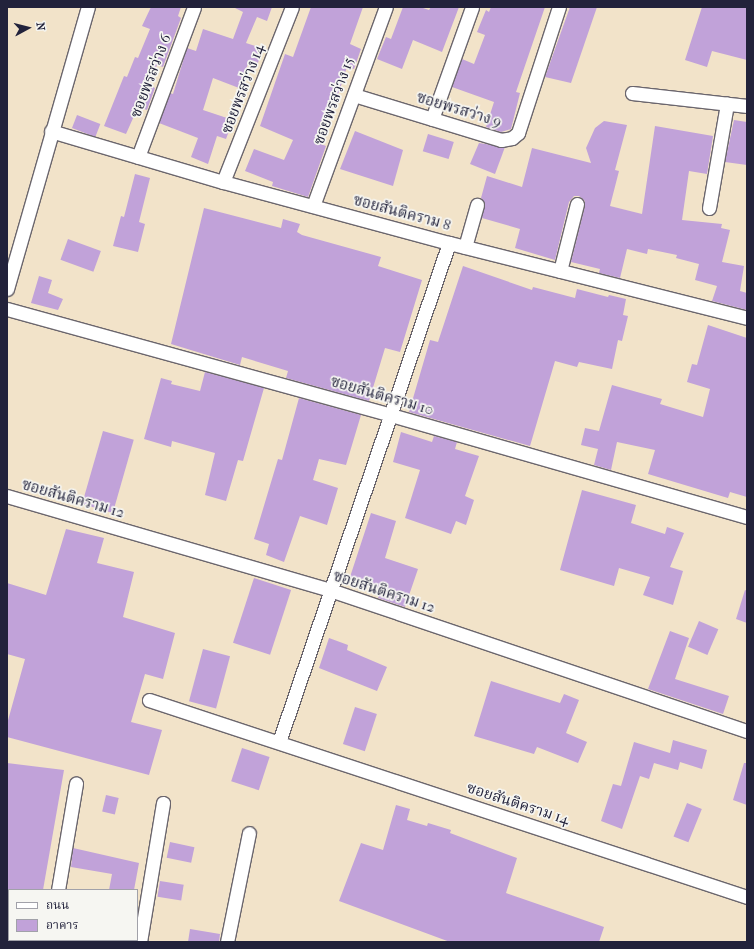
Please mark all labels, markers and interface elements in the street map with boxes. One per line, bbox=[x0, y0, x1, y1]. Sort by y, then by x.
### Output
north arrow bbox=[8, 8, 48, 48]
text: N bbox=[33, 22, 47, 31]
street label: ซอยพรสว่าง 6 bbox=[127, 32, 175, 120]
street label: ซอยพรสว่าง 14 bbox=[218, 42, 268, 136]
street label: ซอยพรสว่าง 15 bbox=[310, 55, 358, 147]
street label: ซอยพรสว่าง 9 bbox=[414, 89, 504, 131]
street label: ซอยสันติคราม 8 bbox=[351, 191, 453, 235]
street label: ซอยสันติคราม 10 bbox=[328, 373, 436, 419]
street label: ซอยสันติคราม 12 bbox=[20, 476, 126, 522]
street label: ซอยสันติคราม 12 bbox=[331, 567, 437, 617]
street label: ซอยสันติคราม 14 bbox=[464, 779, 572, 829]
legend bbox=[8, 889, 138, 941]
text: ถนน bbox=[46, 898, 69, 912]
text: อาคาร bbox=[46, 918, 78, 932]

